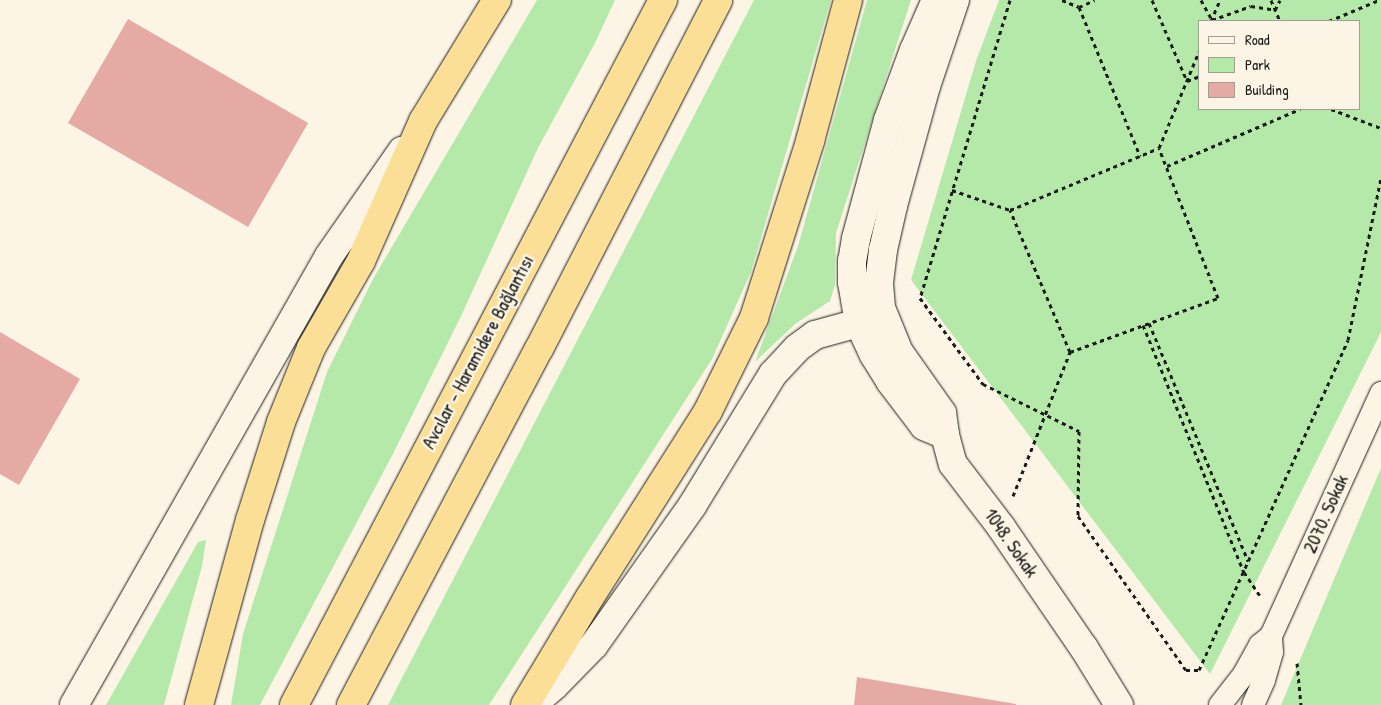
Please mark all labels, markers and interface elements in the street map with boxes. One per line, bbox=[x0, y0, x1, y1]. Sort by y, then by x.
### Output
legend bbox=[1198, 20, 1361, 110]
text: Road bbox=[1245, 29, 1270, 50]
text: Park bbox=[1245, 54, 1270, 75]
text: Building bbox=[1245, 79, 1289, 100]
street label: Avcılar - Haramidere Bağlantısı bbox=[417, 251, 539, 453]
street label: 2070. Sokak bbox=[1299, 471, 1353, 557]
street label: 1048. Sokak bbox=[979, 504, 1043, 582]

